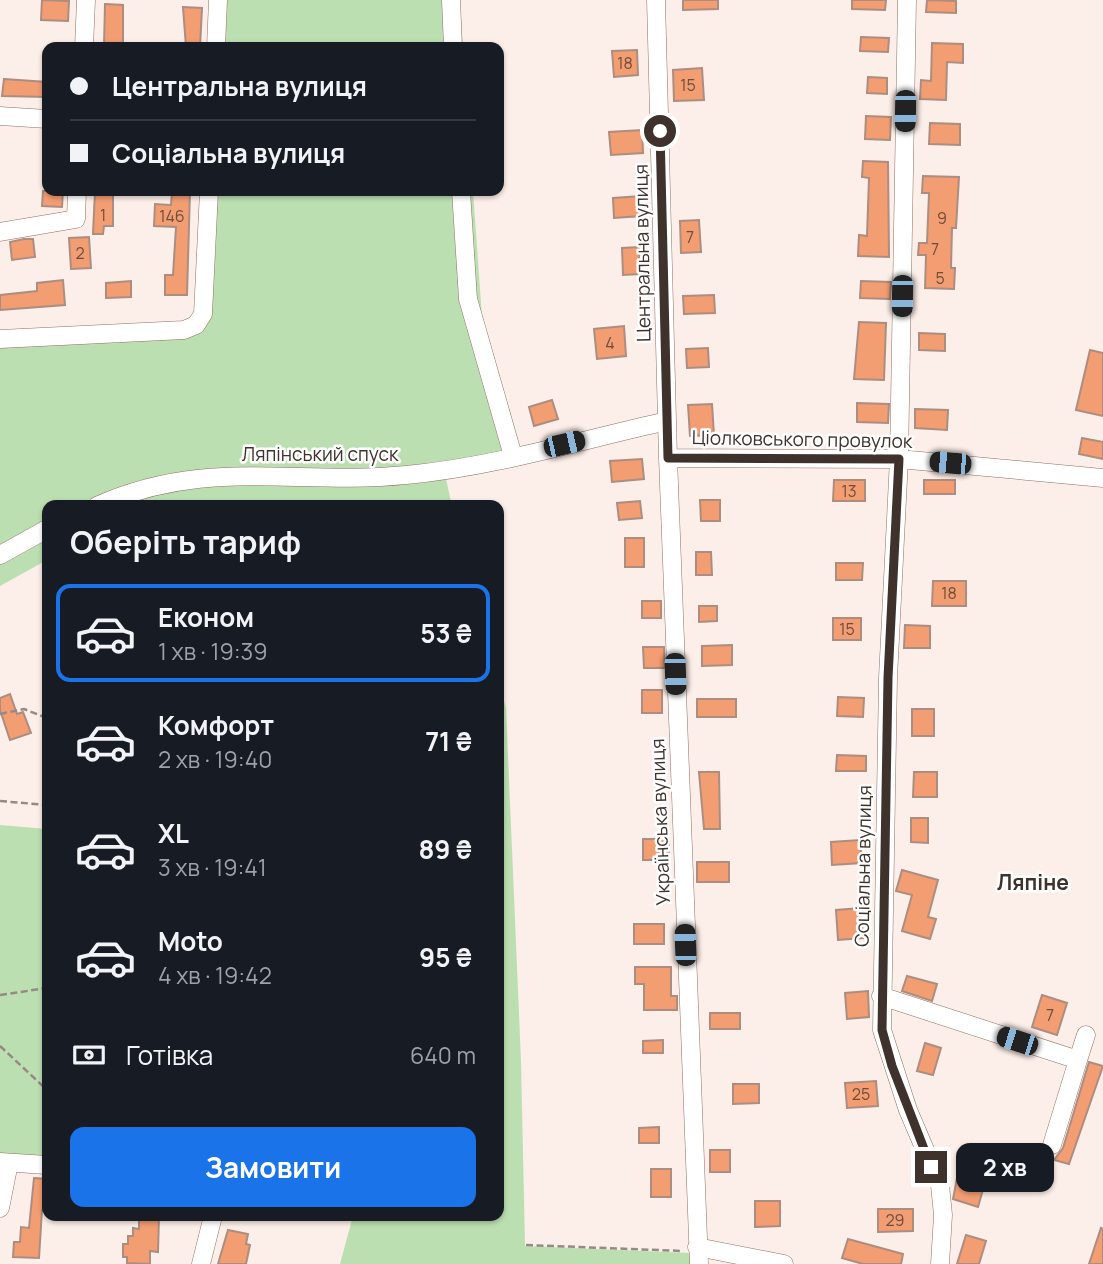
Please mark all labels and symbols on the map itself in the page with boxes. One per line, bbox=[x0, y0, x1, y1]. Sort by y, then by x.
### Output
house number: 18 bbox=[617, 52, 633, 74]
house number: 15 bbox=[680, 74, 696, 96]
car bbox=[895, 90, 916, 132]
route start bbox=[644, 115, 676, 147]
street label: Центральна вулиця bbox=[627, 164, 657, 342]
house number: 1 bbox=[100, 204, 106, 226]
house number: 146 bbox=[159, 205, 185, 227]
house number: 9 bbox=[937, 207, 947, 229]
house number: 7 bbox=[686, 226, 694, 248]
house number: 7 bbox=[931, 238, 939, 260]
house number: 2 bbox=[75, 242, 85, 264]
house number: 5 bbox=[935, 267, 945, 289]
car bbox=[892, 275, 913, 317]
house number: 4 bbox=[605, 332, 615, 354]
street label: Ціолковського провулок bbox=[692, 424, 913, 454]
car bbox=[542, 429, 587, 459]
street label: Ляпінський спуск bbox=[242, 441, 399, 467]
car bbox=[929, 451, 972, 475]
house number: 13 bbox=[841, 480, 857, 502]
house number: 18 bbox=[941, 582, 957, 604]
house number: 15 bbox=[839, 618, 855, 640]
car bbox=[664, 653, 687, 695]
street label: Українська вулиця bbox=[644, 738, 676, 906]
street label: Соціальна вулиця bbox=[849, 785, 877, 947]
district label: Ляпіне bbox=[997, 868, 1069, 896]
car bbox=[674, 924, 697, 966]
house number: 7 bbox=[1046, 1004, 1054, 1026]
car bbox=[994, 1025, 1041, 1057]
house number: 25 bbox=[852, 1083, 870, 1105]
callout: 2 хв bbox=[956, 1142, 1054, 1192]
route end bbox=[915, 1151, 947, 1183]
house number: 29 bbox=[885, 1209, 905, 1231]

